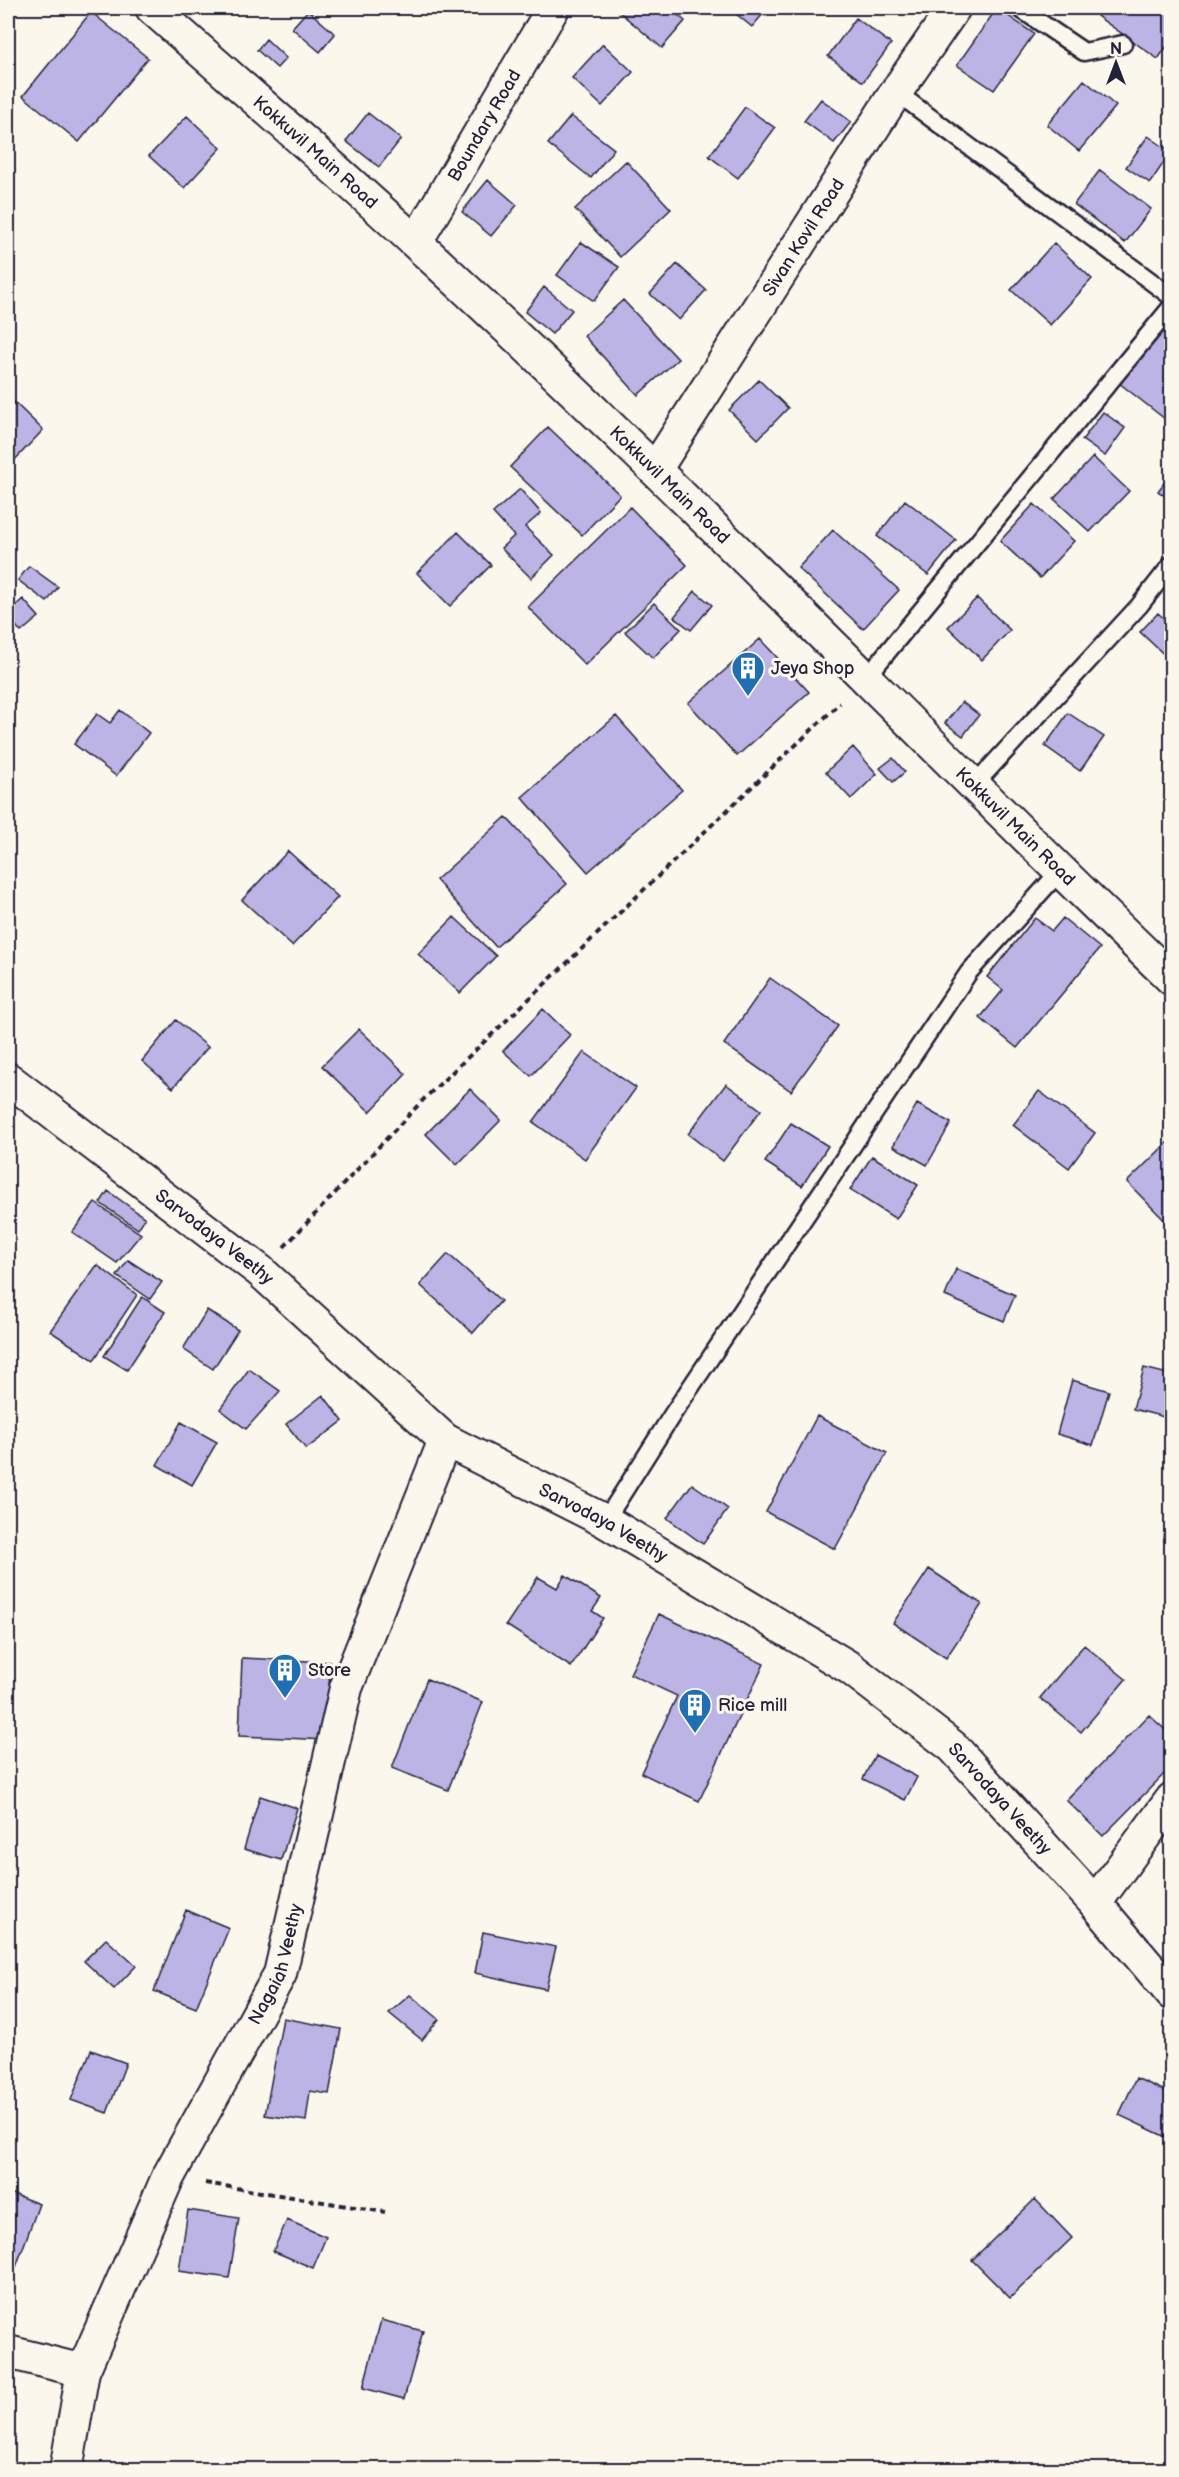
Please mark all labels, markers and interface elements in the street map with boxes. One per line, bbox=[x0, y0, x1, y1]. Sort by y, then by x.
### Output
north arrow bbox=[1086, 33, 1146, 93]
text: N bbox=[1110, 40, 1122, 59]
street label: Boundary Road bbox=[444, 66, 526, 185]
street label: Kokkuvil Main Road bbox=[249, 92, 382, 213]
street label: Sivan Kovil Road bbox=[759, 175, 849, 300]
street label: Kokkuvil Main Road bbox=[605, 422, 734, 548]
building icon: Jeya Shop bbox=[730, 650, 766, 697]
place label: Jeya Shop bbox=[771, 658, 854, 679]
street label: Kokkuvil Main Road bbox=[951, 763, 1079, 890]
street label: Sarvodaya Veethy bbox=[151, 1185, 279, 1290]
street label: Sarvodaya Veethy bbox=[535, 1479, 672, 1567]
building icon: Store bbox=[267, 1652, 303, 1699]
place label: Store bbox=[308, 1660, 351, 1681]
building icon: Rice mill bbox=[677, 1687, 713, 1734]
place label: Rice mill bbox=[718, 1695, 787, 1716]
street label: Sarvodaya Veethy bbox=[943, 1739, 1056, 1860]
street label: Nagaiah Veethy bbox=[244, 1901, 307, 2028]

